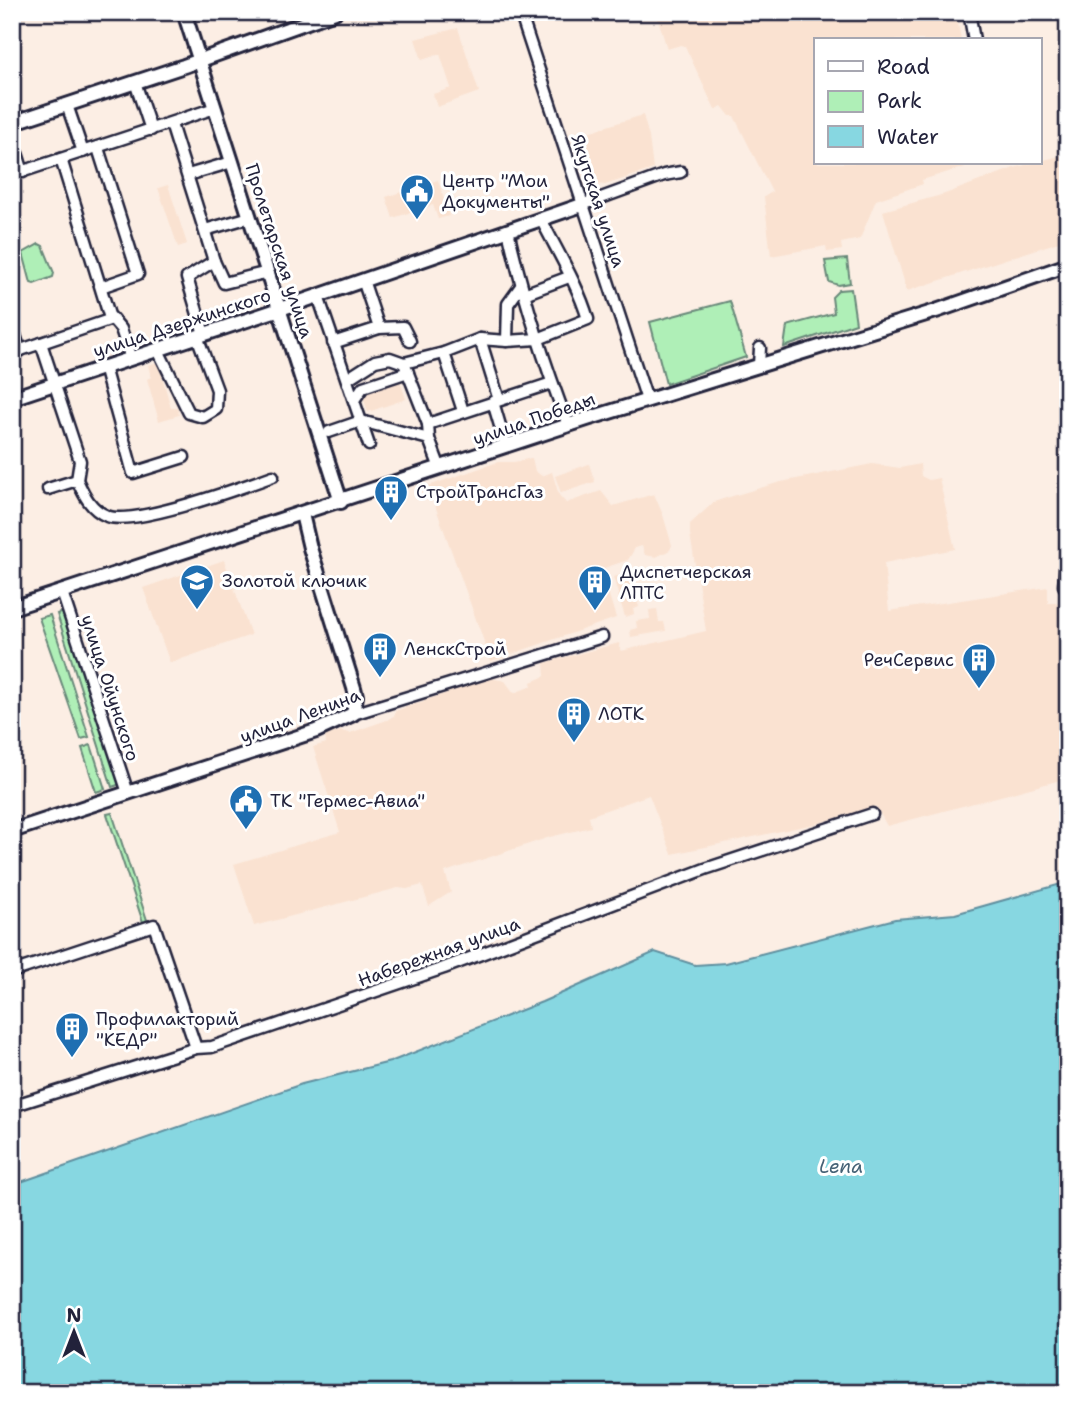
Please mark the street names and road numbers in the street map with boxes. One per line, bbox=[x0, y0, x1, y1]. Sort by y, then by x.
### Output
street label: Якутская улица bbox=[565, 131, 631, 271]
street label: Пролетарская улица bbox=[239, 161, 319, 341]
street label: улица Дзержинского bbox=[90, 283, 274, 363]
street label: улица Победы bbox=[470, 387, 598, 451]
street label: улица Ойунского bbox=[75, 612, 145, 764]
street label: улица Ленина bbox=[237, 683, 363, 749]
street label: Набережная улица bbox=[355, 912, 523, 992]

